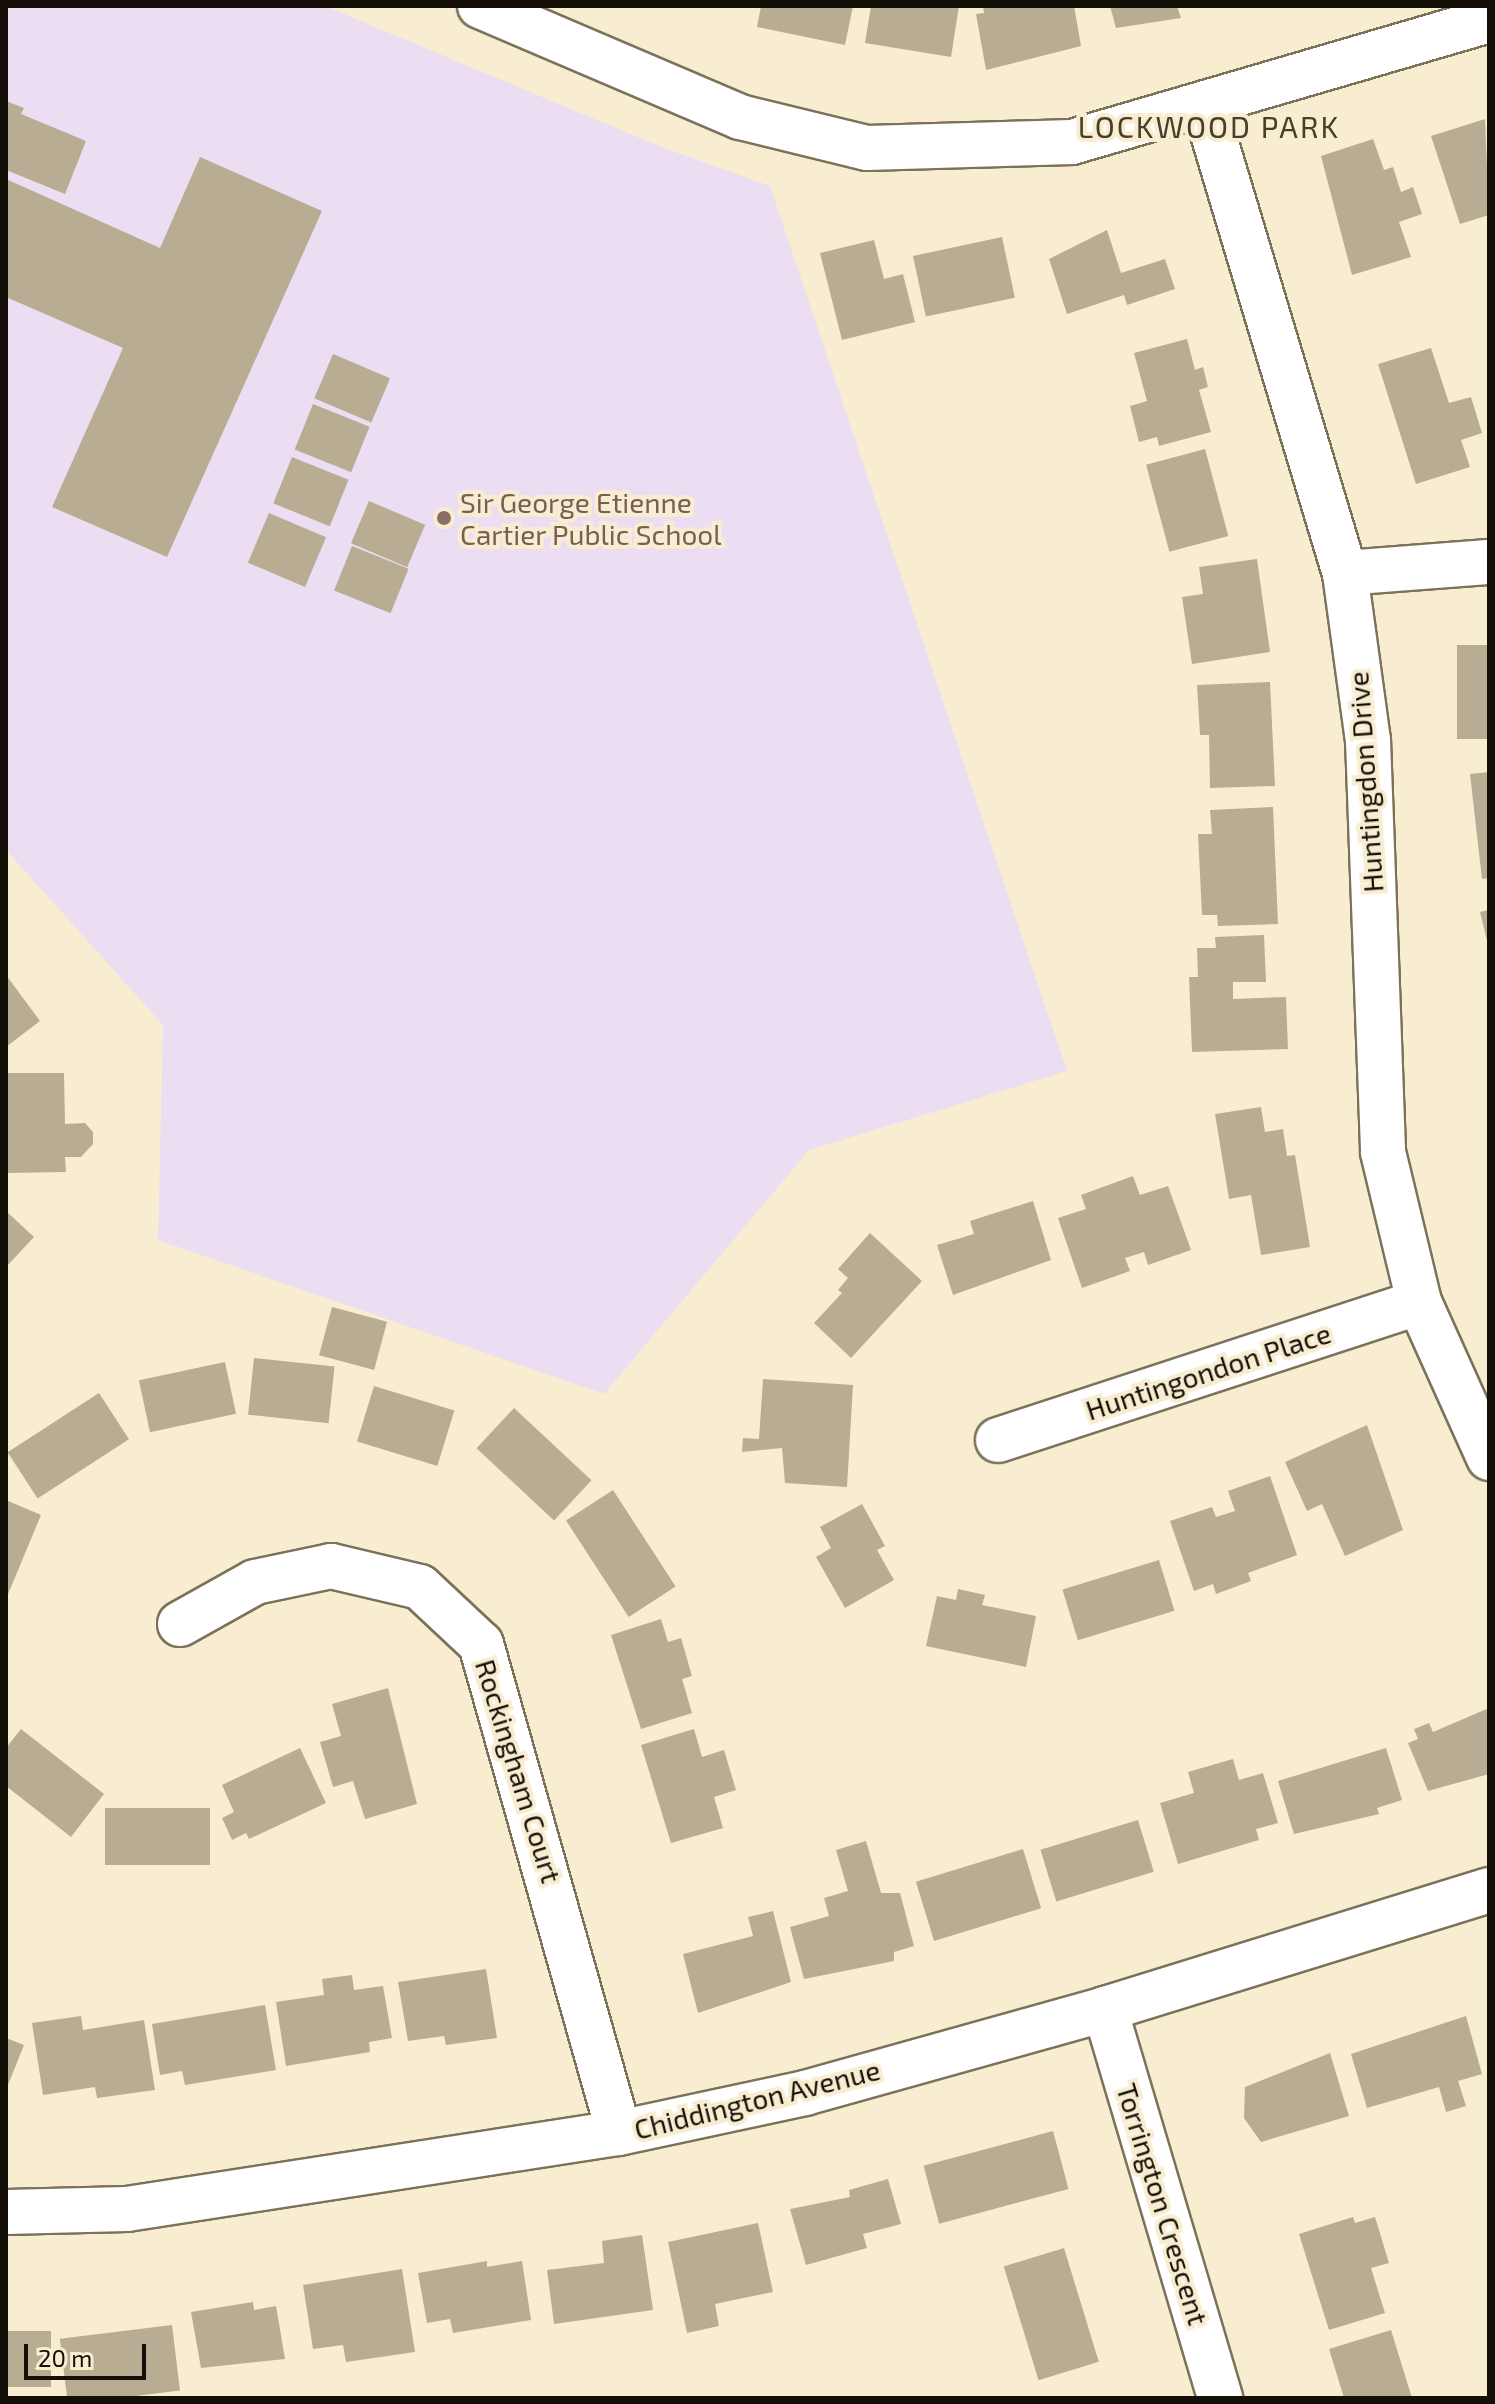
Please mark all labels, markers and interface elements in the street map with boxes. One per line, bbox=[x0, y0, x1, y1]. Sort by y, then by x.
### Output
district label: LOCKWOOD PARK bbox=[1078, 108, 1340, 144]
place label: Sir George Etienne Cartier Public School bbox=[460, 485, 722, 551]
marker: Sir George Etienne Cartier Public School bbox=[435, 509, 453, 527]
street label: Huntingdon Drive bbox=[1341, 670, 1389, 894]
street label: Huntingondon Place bbox=[1081, 1316, 1335, 1426]
street label: Rockingham Court bbox=[469, 1655, 569, 1887]
street label: Chiddington Avenue bbox=[630, 2052, 884, 2146]
street label: Torrington Crescent bbox=[1110, 2079, 1216, 2329]
scale bar bbox=[28, 2328, 150, 2378]
text: 20 m bbox=[38, 2343, 92, 2372]

